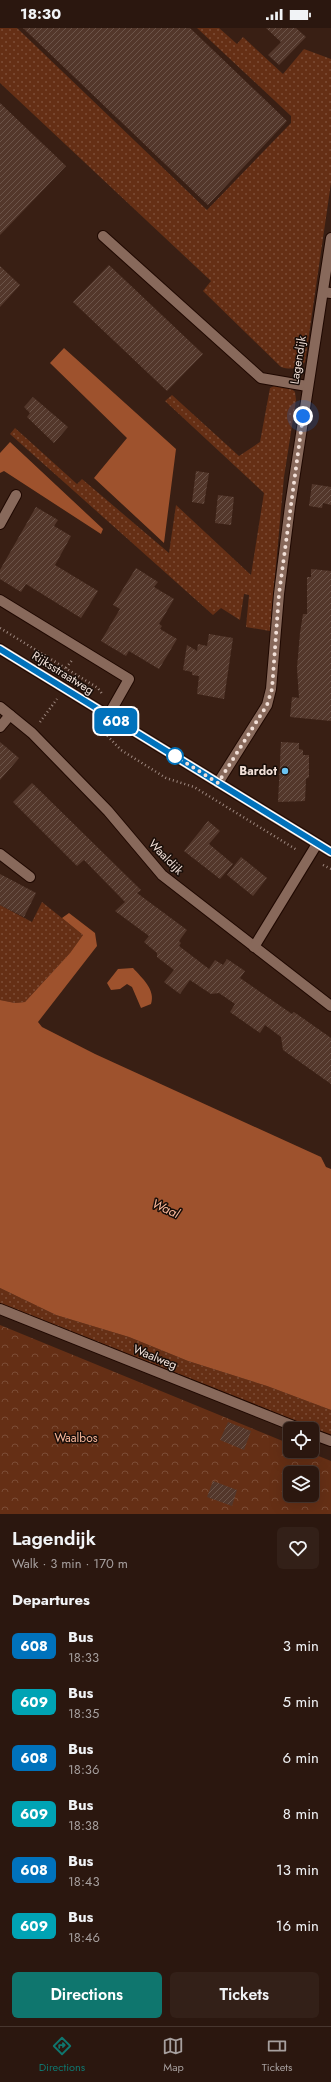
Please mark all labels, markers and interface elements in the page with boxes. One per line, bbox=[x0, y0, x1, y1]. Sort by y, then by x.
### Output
text: 18:30 bbox=[20, 3, 61, 25]
street label: Lagendijk bbox=[285, 334, 311, 385]
your location bbox=[293, 406, 313, 426]
street label: Rijksstraatweg bbox=[28, 647, 98, 699]
line badge: 608 bbox=[93, 708, 139, 734]
text: 608 bbox=[102, 711, 130, 731]
unlabelled marker bbox=[166, 747, 184, 765]
place label: Bardot bbox=[239, 762, 277, 780]
marker: Bardot bbox=[280, 766, 290, 776]
street label: Waaldijk bbox=[145, 835, 188, 879]
water label: Waal bbox=[149, 1194, 184, 1223]
street label: Waalweg bbox=[130, 1340, 180, 1374]
map controls bbox=[283, 1422, 319, 1502]
button: locate bbox=[283, 1422, 319, 1458]
park label: Waalbos bbox=[54, 1429, 98, 1447]
button: layers bbox=[283, 1466, 319, 1502]
text: Lagendijk bbox=[12, 1525, 96, 1552]
button: heart bbox=[277, 1527, 319, 1569]
text: Walk · 3 min · 170 m bbox=[12, 1554, 128, 1573]
text: Departures bbox=[12, 1589, 90, 1611]
text: Bus bbox=[68, 1626, 93, 1648]
text: 3 min bbox=[283, 1635, 319, 1657]
text: 608 bbox=[20, 1636, 48, 1656]
text: 18:33 bbox=[68, 1648, 99, 1667]
text: Bus bbox=[68, 1682, 93, 1704]
text: 5 min bbox=[283, 1691, 319, 1713]
text: 609 bbox=[20, 1692, 48, 1712]
text: 18:35 bbox=[68, 1704, 99, 1723]
text: Bus bbox=[68, 1738, 93, 1760]
text: 6 min bbox=[282, 1747, 319, 1769]
text: 608 bbox=[20, 1748, 48, 1768]
text: 18:36 bbox=[68, 1760, 99, 1779]
text: Bus bbox=[68, 1794, 93, 1816]
text: 8 min bbox=[283, 1803, 319, 1825]
text: 609 bbox=[20, 1804, 48, 1824]
text: 18:38 bbox=[68, 1816, 99, 1835]
text: Bus bbox=[68, 1850, 93, 1872]
text: 13 min bbox=[276, 1859, 319, 1881]
text: 608 bbox=[20, 1860, 48, 1880]
text: 18:43 bbox=[68, 1872, 100, 1891]
text: Bus bbox=[68, 1906, 93, 1928]
text: 16 min bbox=[276, 1915, 319, 1937]
text: 609 bbox=[20, 1916, 48, 1936]
text: 18:46 bbox=[68, 1928, 100, 1947]
button: Directions bbox=[12, 1972, 162, 2018]
button: Tickets bbox=[170, 1972, 319, 2018]
tab: Directions bbox=[39, 2035, 85, 2075]
tab: Map bbox=[162, 2035, 184, 2075]
tab: Tickets bbox=[262, 2035, 292, 2075]

